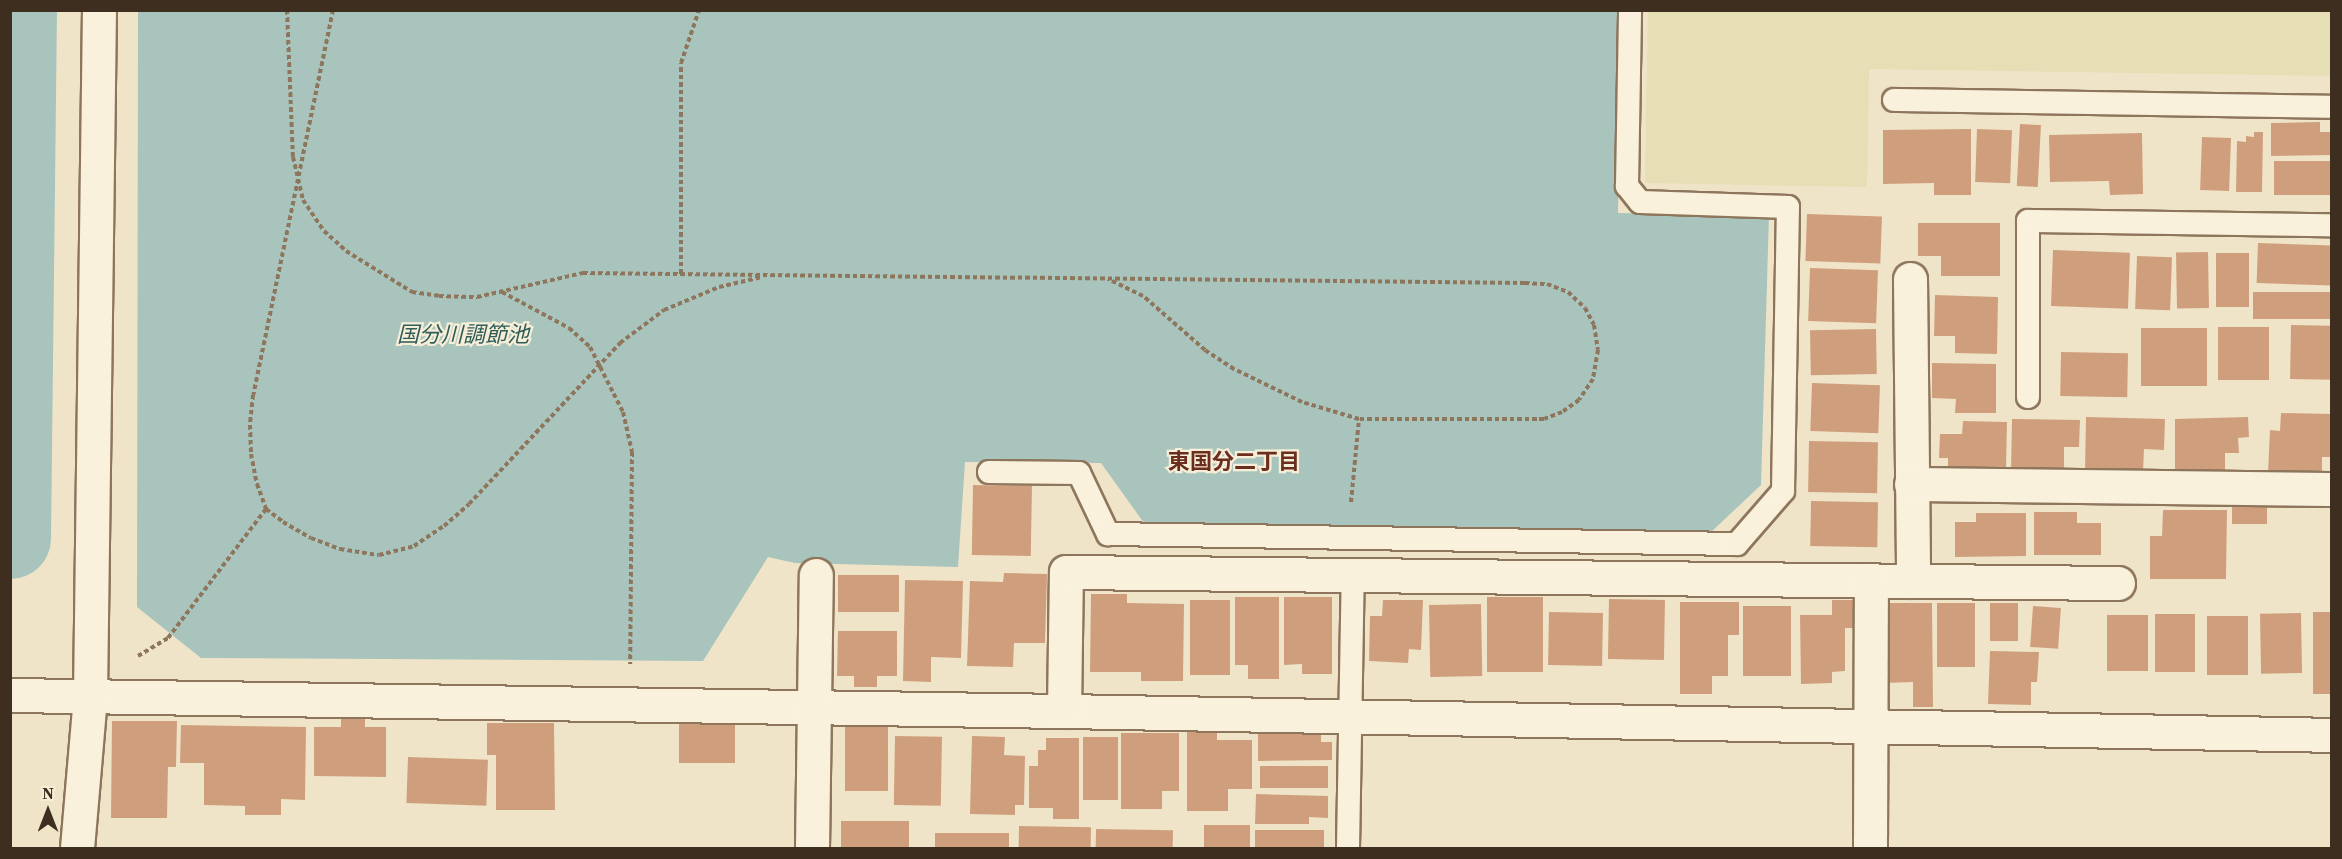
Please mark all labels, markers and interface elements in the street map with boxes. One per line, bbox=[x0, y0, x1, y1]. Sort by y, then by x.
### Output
water label: 国分川調節池 bbox=[397, 322, 529, 348]
district label: 東国分二丁目 bbox=[1168, 449, 1300, 475]
north arrow bbox=[18, 781, 78, 841]
text: N bbox=[42, 782, 54, 804]

